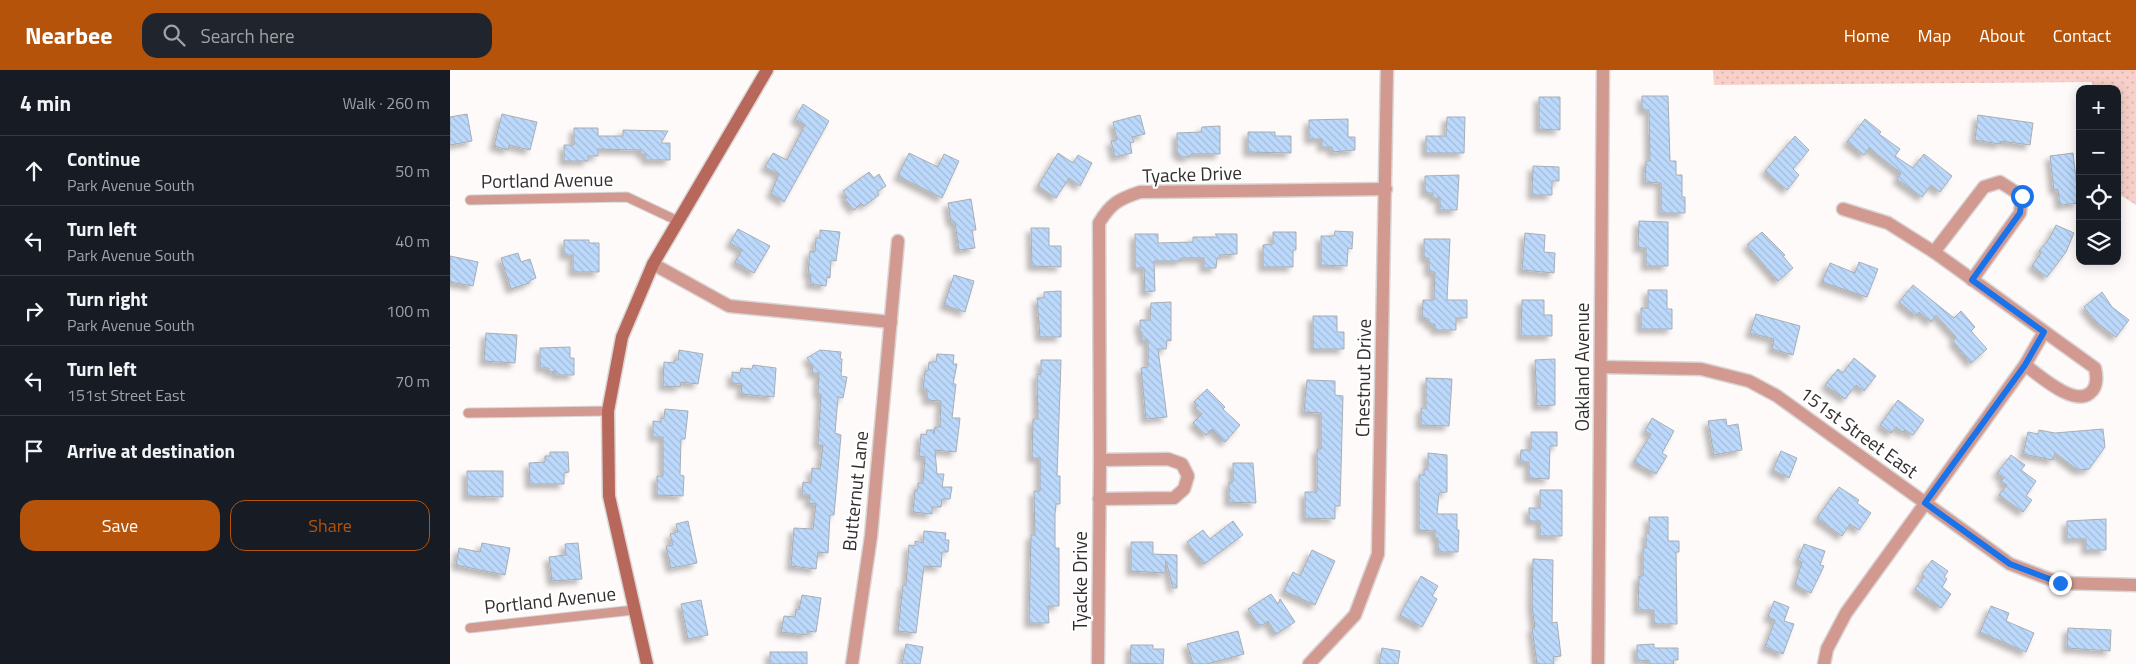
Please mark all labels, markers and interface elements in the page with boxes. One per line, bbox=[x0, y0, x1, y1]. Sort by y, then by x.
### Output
search box bbox=[142, 13, 492, 58]
text: Nearbee bbox=[25, 17, 112, 53]
icon: search bbox=[160, 21, 188, 49]
text: Search here bbox=[200, 21, 295, 50]
text: Home bbox=[1844, 22, 1890, 49]
text: Map bbox=[1918, 22, 1951, 49]
text: About bbox=[1979, 22, 2025, 49]
text: Contact bbox=[2053, 22, 2111, 49]
map controls bbox=[2076, 85, 2121, 265]
button: + bbox=[2076, 85, 2121, 130]
text: 4 min bbox=[20, 87, 71, 119]
text: Walk · 260 m bbox=[342, 91, 430, 115]
button: − bbox=[2076, 130, 2121, 175]
text: Continue bbox=[67, 144, 140, 173]
icon: ahead bbox=[20, 157, 48, 185]
street label: Tyacke Drive bbox=[1142, 157, 1242, 190]
text: 50 m bbox=[395, 159, 430, 183]
street label: Portland Avenue bbox=[481, 164, 613, 195]
text: Park Avenue South bbox=[67, 173, 195, 197]
button: locate bbox=[2076, 175, 2121, 220]
route start bbox=[2011, 185, 2034, 208]
text: Turn left bbox=[67, 214, 137, 243]
button: layers bbox=[2076, 220, 2121, 265]
icon: left bbox=[20, 227, 48, 255]
text: 40 m bbox=[395, 229, 430, 253]
text: Park Avenue South bbox=[67, 243, 195, 267]
text: Turn right bbox=[67, 284, 148, 313]
icon: right bbox=[20, 297, 48, 325]
text: 100 m bbox=[386, 299, 430, 323]
street label: Oakland Avenue bbox=[1567, 303, 1596, 431]
text: Park Avenue South bbox=[67, 313, 195, 337]
street label: Chestnut Drive bbox=[1347, 319, 1378, 437]
text: Turn left bbox=[67, 354, 137, 383]
icon: left bbox=[20, 367, 48, 395]
text: 70 m bbox=[395, 369, 430, 393]
street label: 151st Street East bbox=[1794, 379, 1925, 485]
text: 151st Street East bbox=[67, 383, 185, 407]
street label: Butternut Lane bbox=[834, 429, 875, 553]
text: Arrive at destination bbox=[67, 436, 235, 465]
icon: arrive bbox=[20, 437, 48, 465]
button: Save bbox=[20, 500, 220, 551]
button: Share bbox=[230, 500, 430, 551]
street label: Tyacke Drive bbox=[1065, 531, 1094, 631]
route end bbox=[2049, 572, 2072, 595]
street label: Portland Avenue bbox=[483, 578, 617, 621]

